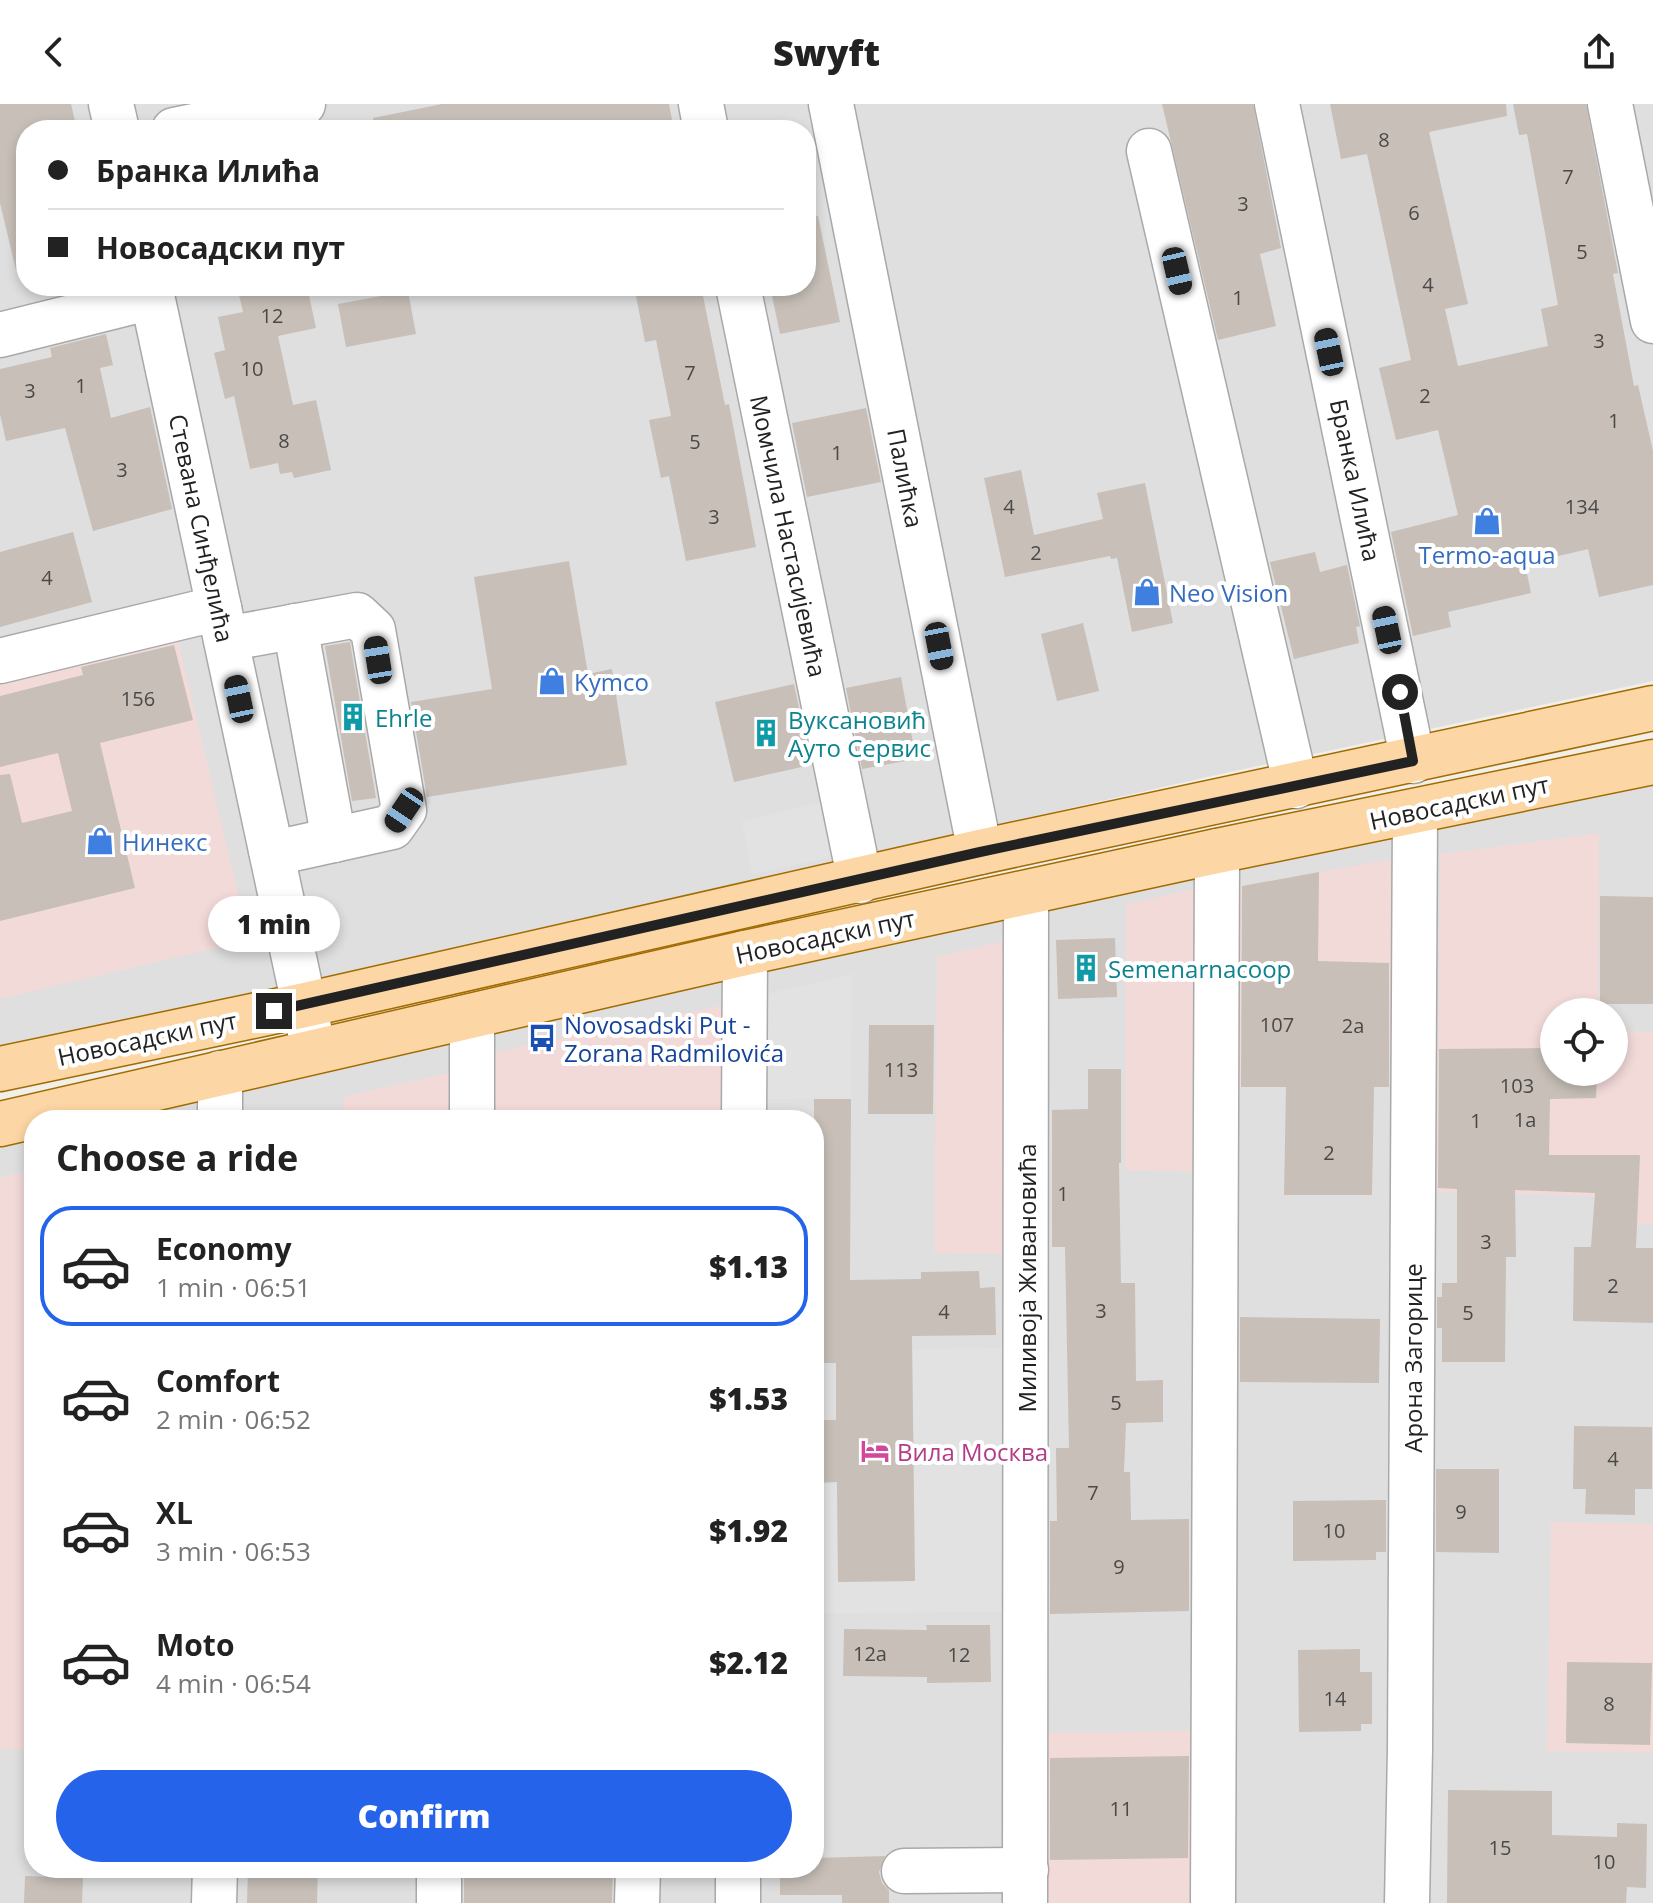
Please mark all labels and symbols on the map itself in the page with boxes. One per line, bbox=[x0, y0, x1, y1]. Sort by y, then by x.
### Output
house number: 8 bbox=[1378, 126, 1390, 153]
house number: 7 bbox=[1562, 163, 1574, 190]
house number: 3 bbox=[1237, 190, 1249, 217]
house number: 6 bbox=[1408, 199, 1420, 226]
house number: 5 bbox=[1576, 238, 1588, 265]
car bbox=[1160, 245, 1194, 297]
house number: 4 bbox=[1422, 271, 1434, 298]
house number: 1 bbox=[1232, 284, 1244, 311]
house number: 12 bbox=[261, 302, 283, 329]
car bbox=[1312, 326, 1346, 378]
house number: 3 bbox=[1593, 327, 1605, 354]
house number: 10 bbox=[241, 355, 263, 382]
house number: 7 bbox=[684, 359, 696, 386]
house number: 1 bbox=[75, 372, 87, 399]
house number: 3 bbox=[24, 377, 36, 404]
house number: 2 bbox=[1419, 382, 1431, 409]
street label: Момчила Настасијевића bbox=[743, 392, 835, 680]
street label: Бранка Илића bbox=[1323, 396, 1389, 564]
house number: 1 bbox=[1608, 407, 1620, 434]
street label: Стевана Синђелића bbox=[162, 411, 242, 645]
street label: Палићка bbox=[880, 426, 932, 530]
house number: 8 bbox=[278, 427, 290, 454]
house number: 5 bbox=[689, 428, 701, 455]
house number: 1 bbox=[831, 439, 843, 466]
house number: 3 bbox=[116, 456, 128, 483]
house number: 4 bbox=[1003, 493, 1015, 520]
house number: 134 bbox=[1565, 493, 1600, 520]
house number: 3 bbox=[708, 503, 720, 530]
shop icon: Termo-aqua bbox=[1472, 506, 1502, 536]
place label: Termo-aqua bbox=[1419, 538, 1555, 571]
house number: 2 bbox=[1030, 539, 1042, 566]
house number: 4 bbox=[41, 564, 53, 591]
place label: Neo Vision bbox=[1169, 576, 1288, 609]
shop icon: Neo Vision bbox=[1132, 577, 1162, 607]
car bbox=[1370, 604, 1404, 656]
car bbox=[923, 620, 955, 672]
car bbox=[362, 634, 394, 686]
place label: Kymco bbox=[574, 665, 649, 698]
shop icon: Kymco bbox=[537, 666, 567, 696]
car bbox=[222, 673, 256, 725]
route start bbox=[1382, 674, 1418, 710]
house number: 156 bbox=[121, 685, 155, 712]
place label: Ehrle bbox=[375, 701, 432, 734]
building icon: Ehrle bbox=[338, 702, 368, 732]
place label: Вуксановић Ауто Сервис bbox=[788, 703, 931, 764]
building icon: Вуксановић Ауто Сервис bbox=[751, 718, 781, 748]
street label: Новосадски пут bbox=[1366, 767, 1552, 837]
car bbox=[381, 783, 427, 837]
place label: Нинекс bbox=[122, 825, 208, 858]
shop icon: Нинекс bbox=[85, 826, 115, 856]
callout: 1 min bbox=[208, 895, 340, 951]
street label: Новосадски пут bbox=[732, 901, 918, 971]
place label: Semenarnacoop bbox=[1108, 952, 1291, 985]
building icon: Semenarnacoop bbox=[1071, 953, 1101, 983]
route end bbox=[256, 993, 292, 1029]
street label: Новосадски пут bbox=[54, 1003, 240, 1073]
place label: Novosadski Put - Zorana Radmilovića bbox=[564, 1008, 784, 1069]
house number: 107 bbox=[1260, 1011, 1294, 1038]
house number: 2a bbox=[1342, 1012, 1364, 1039]
bus stop icon: Novosadski Put - Zorana Radmilovića bbox=[527, 1023, 557, 1053]
house number: 113 bbox=[884, 1056, 918, 1083]
house number: 103 bbox=[1500, 1072, 1534, 1099]
house number: 1a bbox=[1514, 1106, 1536, 1133]
house number: 1 bbox=[1470, 1107, 1482, 1134]
house number: 2 bbox=[1323, 1139, 1335, 1166]
street label: Миливоја Живановића bbox=[1010, 1144, 1043, 1412]
house number: 1 bbox=[1057, 1180, 1069, 1207]
house number: 3 bbox=[1480, 1228, 1492, 1255]
street label: Арона Загорице bbox=[1396, 1263, 1429, 1453]
house number: 2 bbox=[1607, 1272, 1619, 1299]
house number: 3 bbox=[1095, 1297, 1107, 1324]
house number: 4 bbox=[938, 1298, 950, 1325]
house number: 5 bbox=[1462, 1299, 1474, 1326]
house number: 5 bbox=[1110, 1389, 1122, 1416]
place label: Вила Москва bbox=[897, 1435, 1048, 1468]
hotel icon: Вила Москва bbox=[860, 1436, 890, 1466]
house number: 4 bbox=[1607, 1445, 1619, 1472]
house number: 7 bbox=[1087, 1479, 1099, 1506]
house number: 9 bbox=[1455, 1498, 1467, 1525]
house number: 10 bbox=[1323, 1517, 1345, 1544]
house number: 9 bbox=[1113, 1553, 1125, 1580]
house number: 12a bbox=[853, 1640, 887, 1667]
house number: 12 bbox=[948, 1641, 970, 1668]
house number: 14 bbox=[1324, 1685, 1347, 1712]
house number: 8 bbox=[1603, 1690, 1615, 1717]
house number: 11 bbox=[1110, 1795, 1132, 1822]
house number: 15 bbox=[1489, 1834, 1511, 1861]
house number: 10 bbox=[1593, 1848, 1615, 1875]

